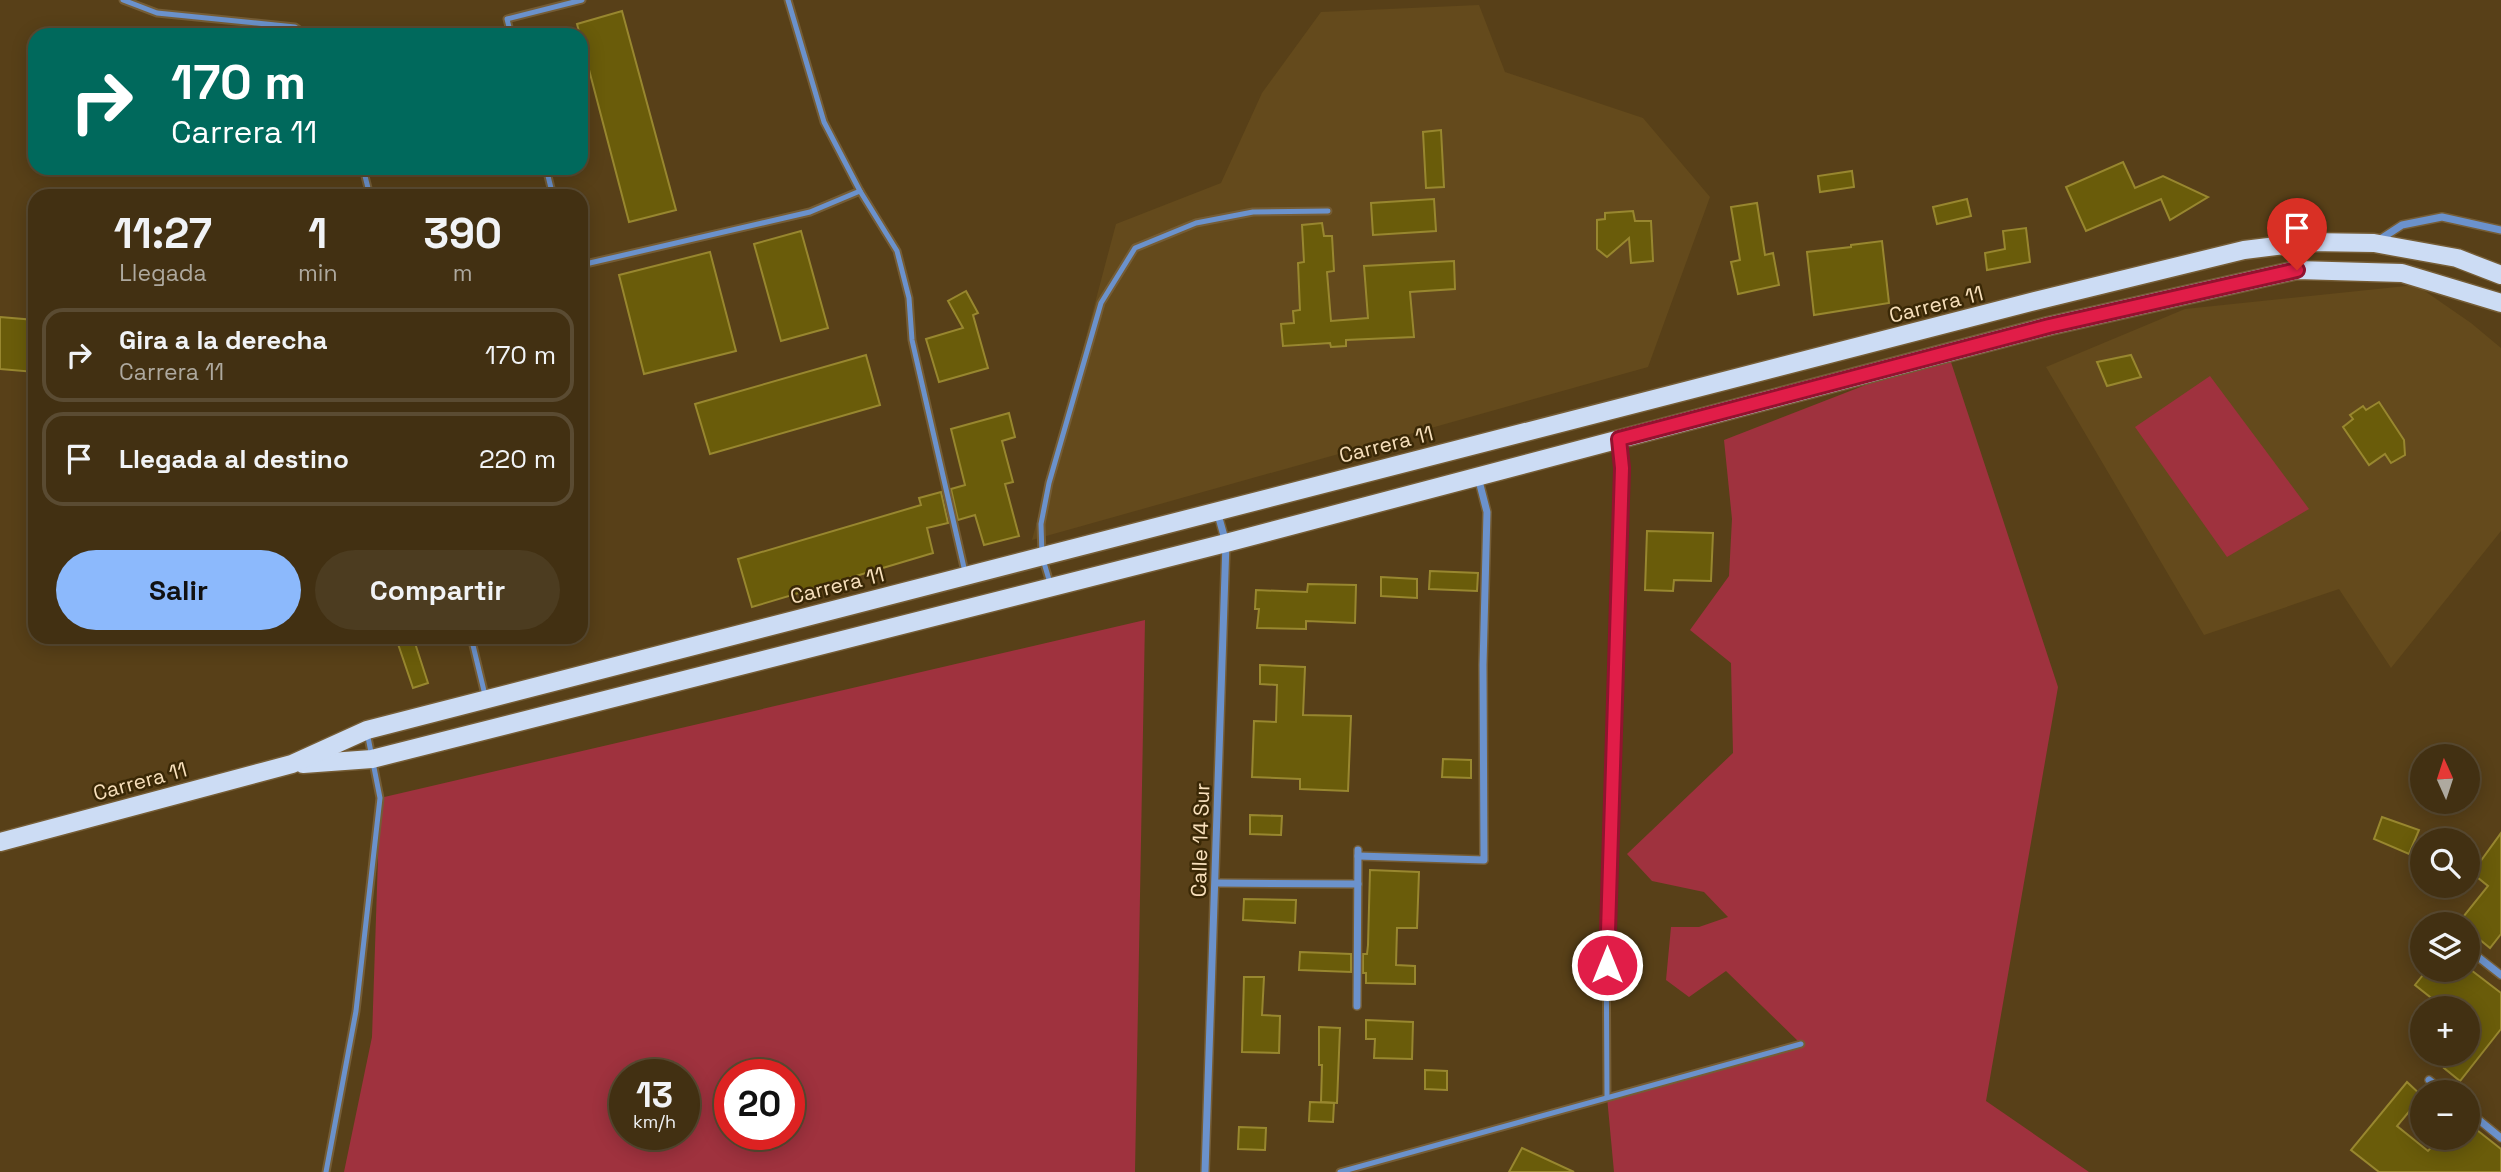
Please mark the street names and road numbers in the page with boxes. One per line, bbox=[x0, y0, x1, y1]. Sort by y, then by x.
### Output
street label: Carrera 11 bbox=[1886, 279, 1986, 329]
street label: Carrera 11 bbox=[1336, 419, 1436, 469]
street label: Carrera 11 bbox=[787, 560, 887, 610]
street label: Carrera 11 bbox=[90, 756, 190, 806]
street label: Calle 14 Sur bbox=[1185, 782, 1215, 898]

